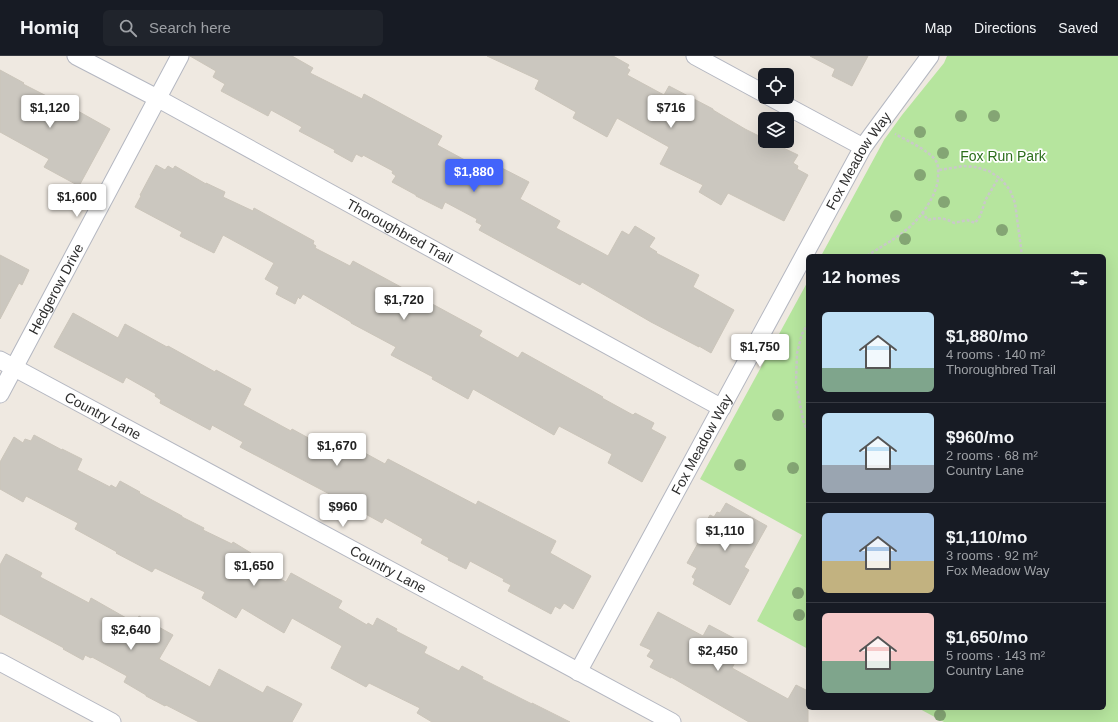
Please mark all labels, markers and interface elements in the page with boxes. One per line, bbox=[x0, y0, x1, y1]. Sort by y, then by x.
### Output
search box bbox=[103, 10, 383, 46]
text: Homiq bbox=[20, 17, 79, 38]
icon: search bbox=[117, 17, 139, 39]
text: Search here bbox=[149, 19, 231, 36]
text: Map bbox=[925, 20, 952, 36]
text: Directions bbox=[974, 20, 1036, 36]
text: Saved bbox=[1058, 20, 1098, 36]
map controls bbox=[758, 68, 794, 148]
button: locate bbox=[758, 68, 794, 104]
pin: $1,120 bbox=[17, 95, 83, 129]
pin: $716 bbox=[647, 95, 695, 129]
text: $1,120 bbox=[30, 100, 70, 115]
text: $716 bbox=[657, 100, 685, 115]
street label: Fox Meadow Way bbox=[822, 109, 894, 212]
button: layers bbox=[758, 112, 794, 148]
park label: Fox Run Park bbox=[960, 148, 1047, 164]
pin: $1,880 bbox=[441, 159, 507, 193]
text: $1,880 bbox=[454, 164, 494, 179]
pin: $1,600 bbox=[44, 184, 110, 218]
text: $1,600 bbox=[57, 189, 97, 204]
street label: Thoroughbred Trail bbox=[344, 196, 455, 267]
street label: Hedgerow Drive bbox=[25, 241, 87, 337]
icon: filters bbox=[1068, 267, 1090, 289]
text: 12 homes bbox=[822, 268, 900, 287]
pin: $1,720 bbox=[371, 287, 437, 321]
text: $1,720 bbox=[384, 292, 424, 307]
text: $1,880/mo bbox=[946, 327, 1028, 346]
icon: home bbox=[854, 328, 902, 376]
pin: $1,750 bbox=[727, 334, 793, 368]
text: $1,750 bbox=[740, 339, 780, 354]
text: 4 rooms · 140 m² bbox=[946, 347, 1045, 362]
text: Thoroughbred Trail bbox=[946, 362, 1056, 377]
street label: Country Lane bbox=[62, 388, 144, 443]
street label: Fox Meadow Way bbox=[668, 392, 735, 497]
text: $960/mo bbox=[946, 428, 1014, 447]
icon: home bbox=[854, 429, 902, 477]
pin: $1,670 bbox=[304, 433, 370, 467]
text: $1,670 bbox=[317, 438, 357, 453]
text: 2 rooms · 68 m² bbox=[946, 448, 1038, 463]
text: Country Lane bbox=[946, 463, 1024, 478]
pin: $960 bbox=[319, 494, 367, 528]
text: $960 bbox=[329, 499, 357, 514]
pin: $1,110 bbox=[692, 518, 758, 552]
text: $1,110 bbox=[705, 523, 745, 538]
text: $1,110/mo bbox=[946, 528, 1027, 547]
icon: home bbox=[854, 529, 902, 577]
street label: Country Lane bbox=[347, 542, 429, 596]
text: 3 rooms · 92 m² bbox=[946, 548, 1038, 563]
pin: $1,650 bbox=[221, 553, 287, 587]
text: $1,650 bbox=[234, 558, 274, 573]
text: Fox Meadow Way bbox=[946, 563, 1050, 578]
pin: $2,640 bbox=[98, 617, 164, 651]
text: $2,640 bbox=[111, 622, 151, 637]
text: $1,650/mo bbox=[946, 628, 1028, 647]
icon: home bbox=[854, 629, 902, 677]
pin: $2,450 bbox=[685, 638, 751, 672]
text: $2,450 bbox=[698, 643, 738, 658]
text: 5 rooms · 143 m² bbox=[946, 648, 1045, 663]
text: Country Lane bbox=[946, 663, 1024, 678]

